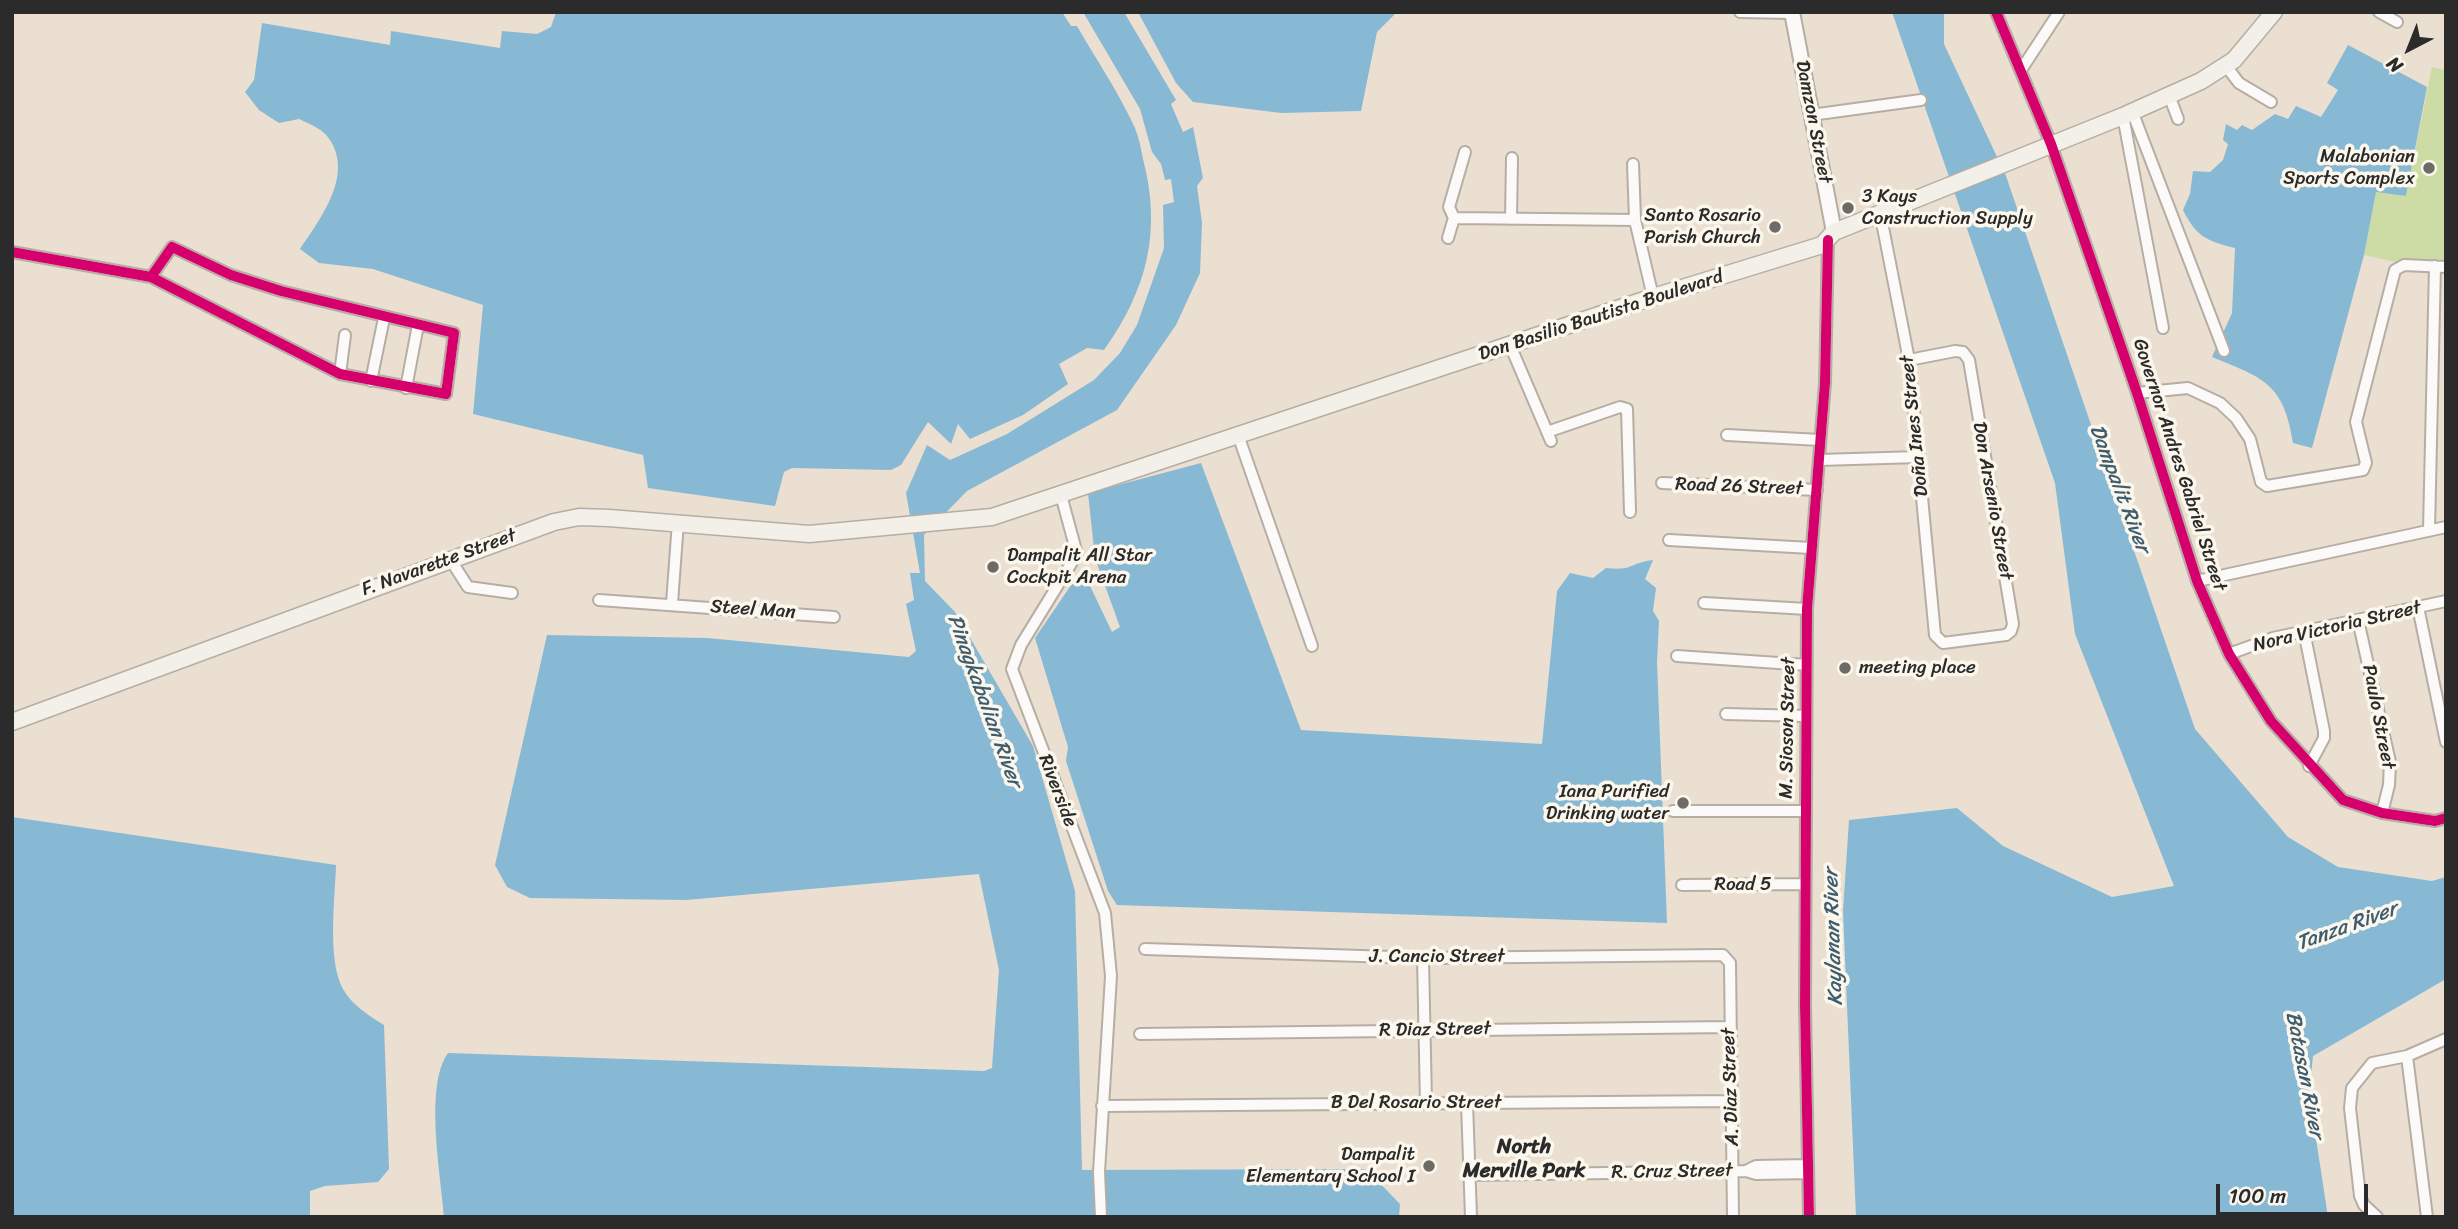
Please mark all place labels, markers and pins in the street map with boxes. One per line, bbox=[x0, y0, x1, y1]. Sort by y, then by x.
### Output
place label: Malabonian Sports Complex bbox=[2283, 146, 2415, 190]
marker: Malabonian Sports Complex bbox=[2421, 160, 2437, 176]
place label: 3 Kays Construction Supply bbox=[1862, 186, 2033, 230]
marker: 3 Kays Construction Supply bbox=[1840, 200, 1856, 216]
place label: Santo Rosario Parish Church bbox=[1644, 205, 1761, 249]
marker: Santo Rosario Parish Church bbox=[1767, 219, 1783, 235]
place label: Dampalit All Star Cockpit Arena bbox=[1007, 545, 1152, 589]
marker: Dampalit All Star Cockpit Arena bbox=[985, 559, 1001, 575]
place label: meeting place bbox=[1859, 657, 1976, 679]
marker: meeting place bbox=[1837, 660, 1853, 676]
place label: Iana Purified Drinking water bbox=[1546, 781, 1669, 825]
marker: Iana Purified Drinking water bbox=[1675, 795, 1691, 811]
place label: Dampalit Elementary School I bbox=[1246, 1144, 1415, 1188]
marker: Dampalit Elementary School I bbox=[1421, 1158, 1437, 1174]

